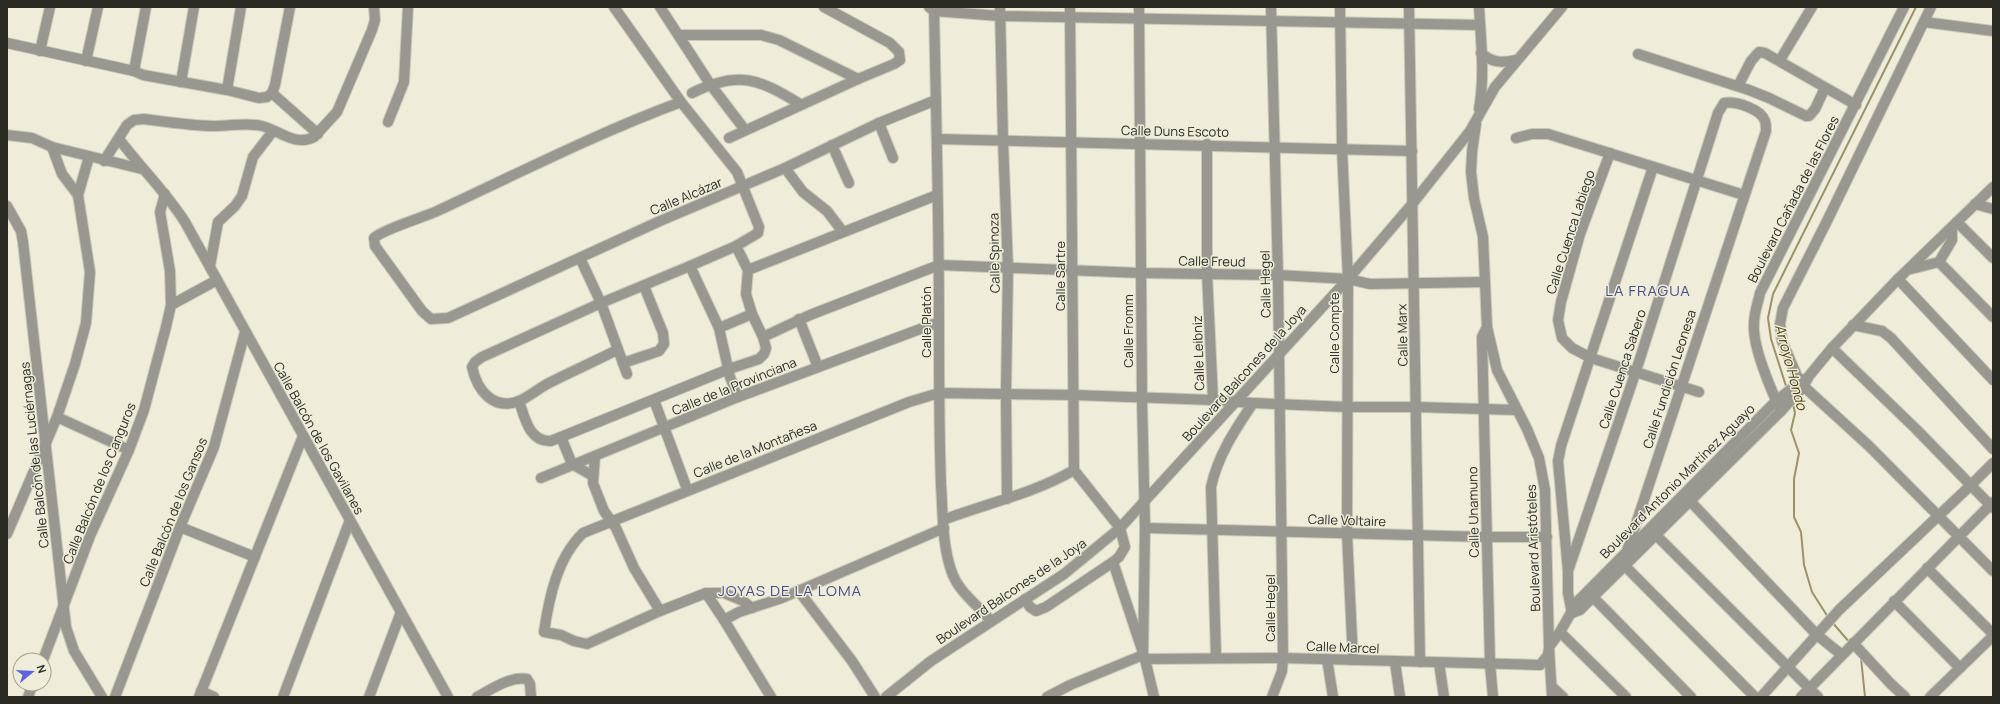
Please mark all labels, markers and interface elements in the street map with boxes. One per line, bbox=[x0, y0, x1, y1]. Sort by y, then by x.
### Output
street label: Boulevard Cañada de las Flores bbox=[1743, 112, 1843, 285]
street label: Calle Duns Escoto bbox=[1121, 121, 1229, 141]
street label: Calle Cuenca Labiego bbox=[1541, 167, 1599, 296]
street label: Calle Alcázar bbox=[647, 173, 725, 219]
street label: Calle Spinoza bbox=[984, 213, 1004, 293]
street label: Calle Sartre bbox=[1051, 241, 1069, 311]
street label: Calle Hegel bbox=[1255, 250, 1275, 318]
street label: Calle Freud bbox=[1178, 251, 1246, 271]
district label: LA FRAGUA bbox=[1605, 280, 1691, 301]
street label: Calle Platón bbox=[917, 286, 935, 358]
street label: Calle Compte bbox=[1325, 292, 1343, 374]
street label: Calle Fromm bbox=[1119, 294, 1137, 368]
street label: Boulevard Balcones de la Joya bbox=[1178, 301, 1310, 445]
street label: Calle Marx bbox=[1392, 303, 1412, 366]
street label: Calle Cuenca Sabero bbox=[1594, 307, 1650, 431]
street label: Calle Fundición Leonesa bbox=[1638, 307, 1700, 451]
street label: Calle Leibniz bbox=[1188, 315, 1208, 391]
water label: Arroyo Hondo bbox=[1771, 322, 1812, 412]
street label: Calle de la Provinciana bbox=[669, 353, 799, 419]
street label: Calle Balcón de los Gavilanes bbox=[269, 358, 369, 518]
street label: Calle Balcón de las Luciérnagas bbox=[15, 361, 53, 549]
street label: Calle Balcón de los Canguros bbox=[58, 399, 140, 566]
street label: Boulevard Antonio Martínez Aguayo bbox=[1596, 399, 1759, 562]
street label: Calle de la Montañesa bbox=[691, 416, 819, 482]
street label: Calle Balcón de los Gansos bbox=[135, 435, 211, 589]
street label: Calle Unamuno bbox=[1463, 466, 1483, 558]
street label: Boulevard Aristóteles bbox=[1522, 484, 1544, 612]
street label: Calle Voltaire bbox=[1308, 510, 1387, 530]
street label: Boulevard Balcones de la Joya bbox=[932, 534, 1090, 648]
street label: Calle Hegel bbox=[1261, 574, 1279, 642]
district label: JOYAS DE LA LOMA bbox=[718, 580, 862, 601]
street label: Calle Marcel bbox=[1306, 637, 1380, 657]
north arrow bbox=[12, 652, 52, 692]
text: N bbox=[34, 663, 50, 675]

